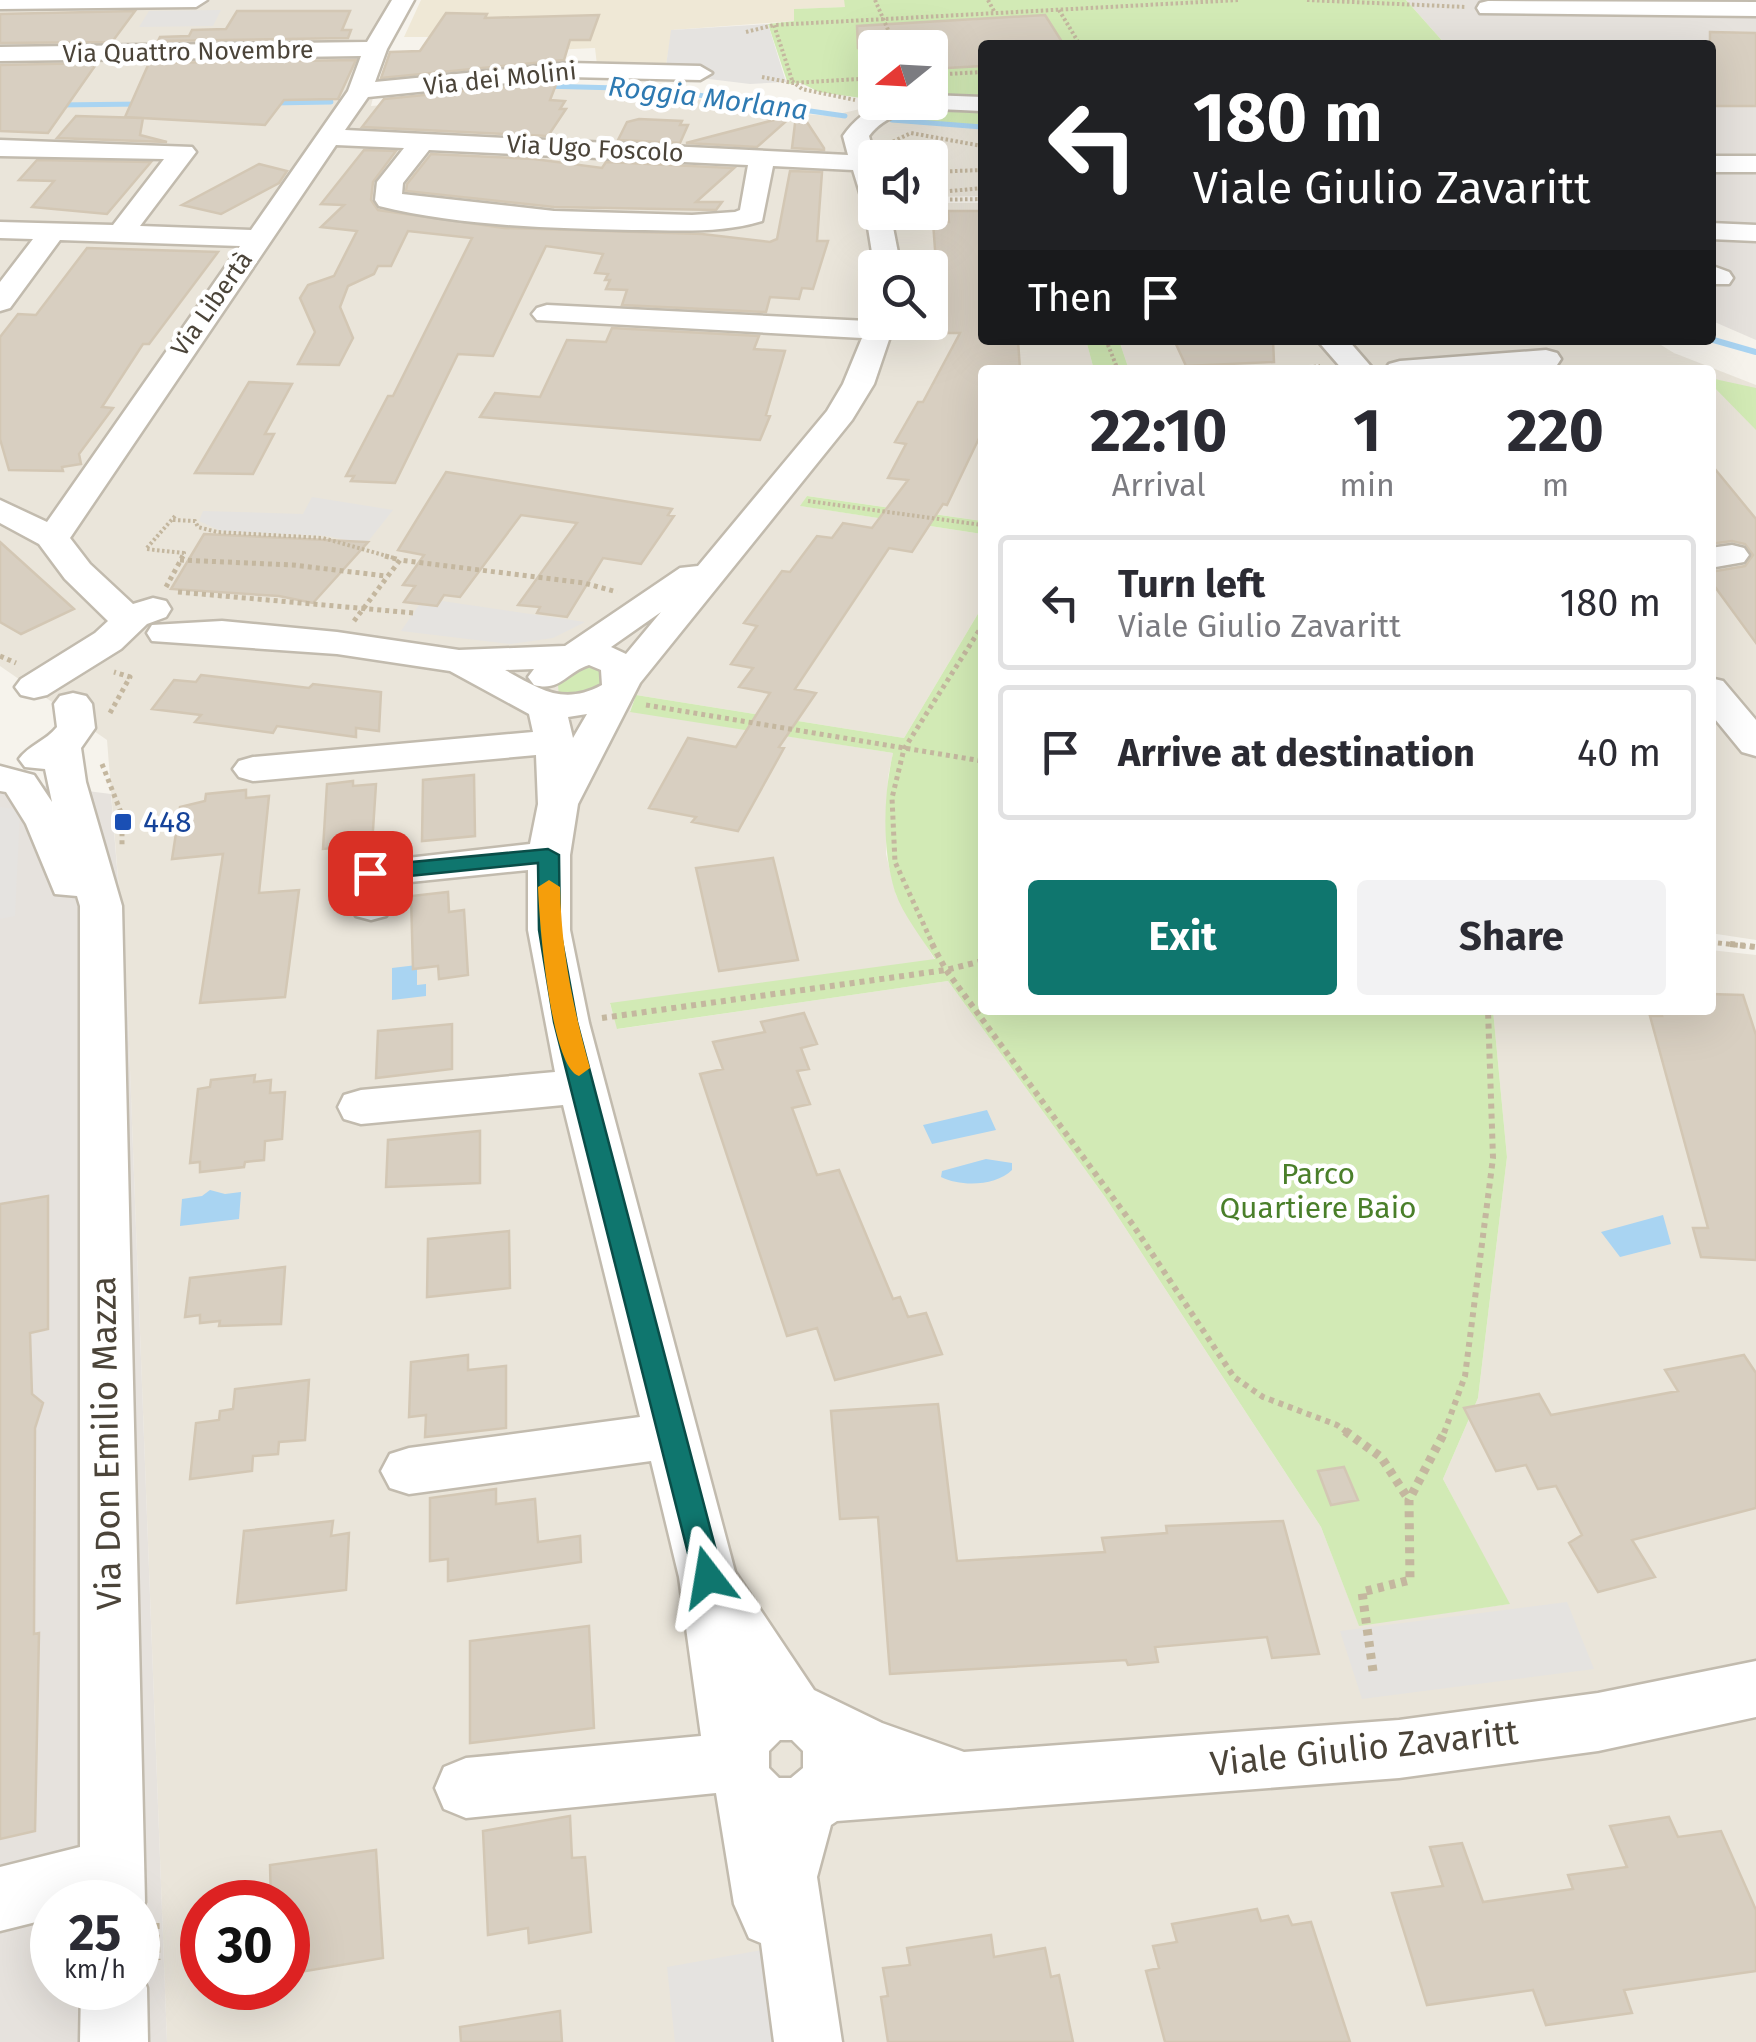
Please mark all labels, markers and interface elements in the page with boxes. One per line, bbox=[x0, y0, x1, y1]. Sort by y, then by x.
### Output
north arrow bbox=[858, 30, 948, 120]
map controls bbox=[858, 30, 948, 340]
street label: Via Quattro Novembre bbox=[62, 35, 314, 69]
street label: Via dei Molini bbox=[422, 56, 578, 102]
water label: Roggia Morlana bbox=[606, 69, 810, 127]
text: 180 m bbox=[1193, 76, 1383, 160]
icon: left bbox=[1028, 80, 1158, 210]
street label: Via Ugo Foscolo bbox=[506, 129, 684, 169]
button: sound bbox=[858, 140, 948, 230]
text: Viale Giulio Zavaritt bbox=[1193, 161, 1591, 215]
street label: Via Libertà bbox=[165, 246, 259, 362]
button: search bbox=[858, 250, 948, 340]
icon: arrive bbox=[1133, 270, 1188, 325]
text: Then bbox=[1028, 275, 1113, 321]
text: 22:10 bbox=[1090, 395, 1227, 467]
text: 1 bbox=[1353, 395, 1381, 467]
text: 220 bbox=[1507, 395, 1604, 467]
text: Arrival bbox=[1112, 466, 1206, 504]
text: min bbox=[1340, 466, 1395, 504]
text: m bbox=[1542, 466, 1569, 504]
text: Turn left bbox=[1118, 561, 1265, 607]
icon: left bbox=[1033, 575, 1088, 630]
text: 180 m bbox=[1560, 580, 1661, 626]
text: Viale Giulio Zavaritt bbox=[1118, 607, 1401, 645]
icon: arrive bbox=[1033, 725, 1088, 780]
text: Arrive at destination bbox=[1118, 730, 1475, 776]
text: 40 m bbox=[1577, 730, 1661, 776]
place label: 448 bbox=[143, 804, 191, 840]
marker: 448 bbox=[112, 811, 134, 833]
pin bbox=[328, 831, 413, 916]
icon: arrive bbox=[343, 846, 398, 901]
button: Exit bbox=[1028, 880, 1337, 995]
button: Share bbox=[1357, 880, 1666, 995]
park label: Parco Quartiere Baio bbox=[1219, 1156, 1417, 1226]
street label: Via Don Emilio Mazza bbox=[82, 1276, 130, 1610]
position arrow bbox=[656, 1525, 760, 1629]
street label: Viale Giulio Zavaritt bbox=[1208, 1711, 1520, 1785]
speed limit sign: 30 bbox=[180, 1880, 310, 2010]
text: 25 bbox=[69, 1903, 121, 1963]
text: km/h bbox=[64, 1955, 126, 1985]

